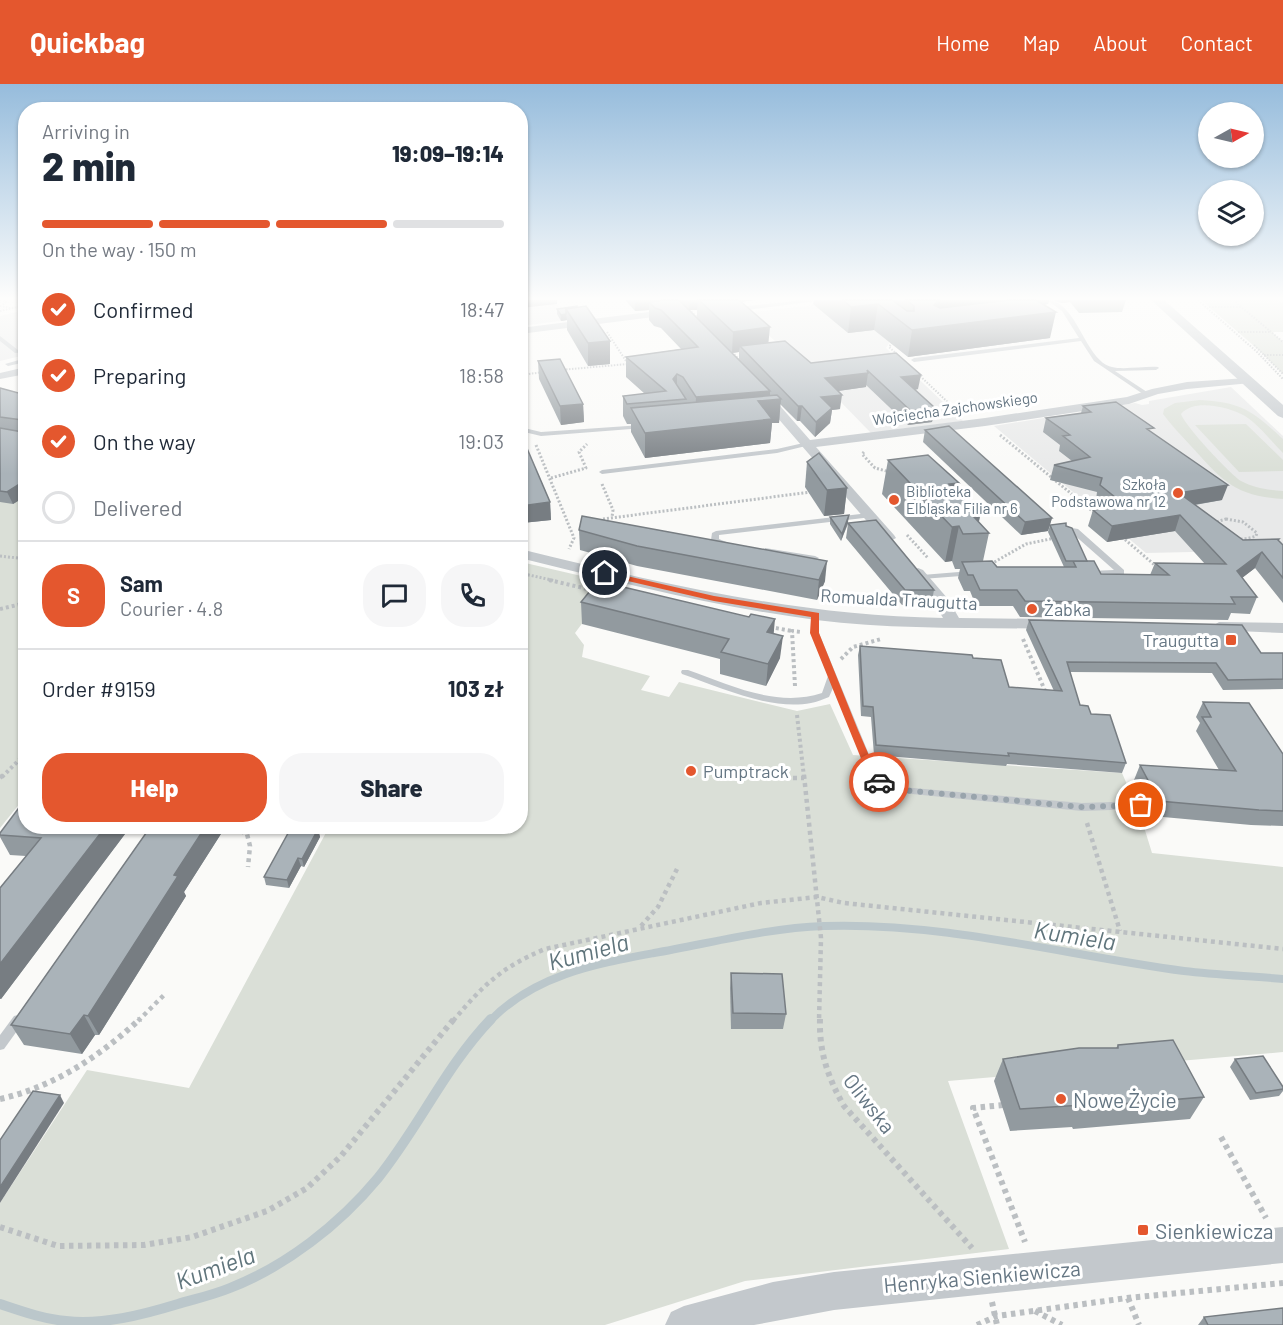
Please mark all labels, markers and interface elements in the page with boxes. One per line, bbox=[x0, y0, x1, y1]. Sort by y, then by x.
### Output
text: Quickbag bbox=[30, 25, 145, 59]
text: Home bbox=[936, 30, 990, 55]
text: Map bbox=[1023, 30, 1060, 55]
text: About bbox=[1093, 30, 1148, 55]
text: Contact bbox=[1181, 30, 1253, 55]
north arrow bbox=[1198, 102, 1264, 168]
map controls bbox=[1198, 102, 1264, 246]
text: Arriving in bbox=[42, 119, 130, 143]
text: 19:09–19:14 bbox=[392, 140, 504, 166]
text: 2 min bbox=[42, 142, 136, 189]
button: layers bbox=[1198, 180, 1264, 246]
text: On the way · 150 m bbox=[42, 237, 197, 261]
icon: check bbox=[42, 293, 75, 326]
text: Confirmed bbox=[93, 296, 193, 322]
text: 18:47 bbox=[460, 297, 504, 321]
icon: check bbox=[42, 359, 75, 392]
text: Preparing bbox=[93, 362, 186, 388]
text: 18:58 bbox=[459, 363, 504, 387]
street label: Wojciecha Zajchowskiego bbox=[871, 387, 1039, 429]
icon: check bbox=[42, 425, 75, 458]
text: On the way bbox=[93, 428, 196, 454]
text: 19:03 bbox=[458, 429, 504, 453]
place label: Szkoła Podstawowa nr 12 bbox=[1051, 475, 1166, 510]
place label: Biblioteka Elbląska Filia nr 6 bbox=[906, 482, 1018, 517]
marker: Szkoła Podstawowa nr 12 bbox=[1171, 486, 1185, 500]
marker: Biblioteka Elbląska Filia nr 6 bbox=[887, 493, 901, 507]
text: Delivered bbox=[93, 494, 182, 520]
pin bbox=[579, 547, 630, 598]
icon: home bbox=[588, 556, 621, 589]
button: chat bbox=[363, 564, 426, 627]
button: phone bbox=[441, 564, 504, 627]
text: Sam bbox=[120, 570, 163, 596]
text: S bbox=[67, 582, 80, 608]
street label: Romualda Traugutta bbox=[820, 584, 978, 614]
text: Courier · 4.8 bbox=[120, 596, 223, 620]
place label: Żabka bbox=[1044, 598, 1091, 620]
marker: Żabka bbox=[1025, 602, 1039, 616]
place label: Traugutta bbox=[1143, 629, 1219, 651]
marker: Traugutta bbox=[1224, 633, 1238, 647]
text: Order #9159 bbox=[42, 675, 156, 701]
text: 103 zł bbox=[448, 675, 504, 701]
courier bbox=[849, 752, 909, 812]
button: Help bbox=[42, 753, 267, 822]
button: Share bbox=[279, 753, 504, 822]
place label: Pumptrack bbox=[703, 760, 789, 782]
marker: Pumptrack bbox=[684, 764, 698, 778]
icon: car bbox=[863, 766, 896, 799]
pin bbox=[1115, 779, 1166, 830]
icon: bag bbox=[1124, 788, 1157, 821]
water label: Kumiela bbox=[1032, 914, 1118, 956]
water label: Kumiela bbox=[544, 926, 632, 976]
street label: Oliwska bbox=[839, 1068, 901, 1138]
place label: Nowe Życie bbox=[1073, 1087, 1177, 1112]
marker: Nowe Życie bbox=[1054, 1092, 1068, 1106]
place label: Sienkiewicza bbox=[1155, 1218, 1273, 1243]
marker: Sienkiewicza bbox=[1136, 1223, 1150, 1237]
water label: Kumiela bbox=[171, 1239, 259, 1295]
street label: Henryka Sienkiewicza bbox=[882, 1255, 1082, 1297]

